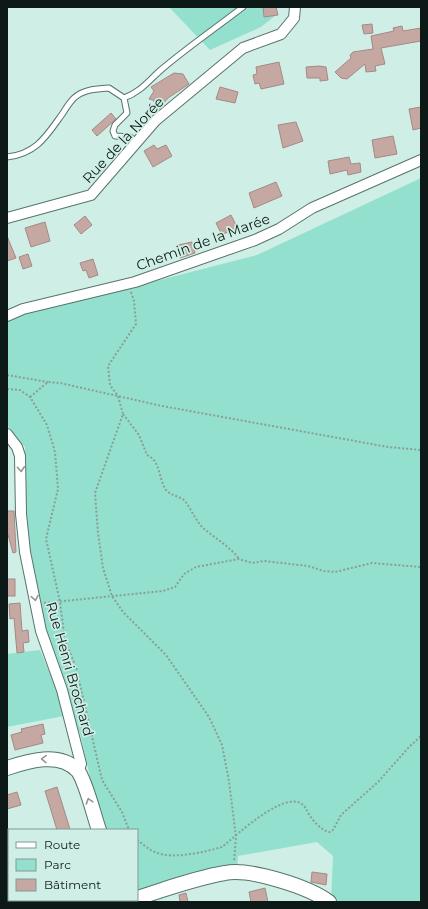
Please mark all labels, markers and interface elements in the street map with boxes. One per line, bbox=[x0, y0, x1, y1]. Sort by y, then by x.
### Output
street label: Rue de la Norée bbox=[78, 93, 168, 187]
street label: Chemin de la Marée bbox=[134, 209, 272, 275]
one-way arrow bbox=[17, 466, 26, 472]
one-way arrow bbox=[30, 594, 38, 601]
street label: Rue Henri Brochard bbox=[42, 600, 98, 738]
one-way arrow bbox=[40, 755, 47, 764]
one-way arrow bbox=[85, 797, 94, 804]
legend bbox=[8, 829, 138, 901]
text: Route bbox=[44, 837, 80, 852]
text: Parc bbox=[44, 857, 71, 872]
text: Bâtiment bbox=[44, 877, 101, 892]

